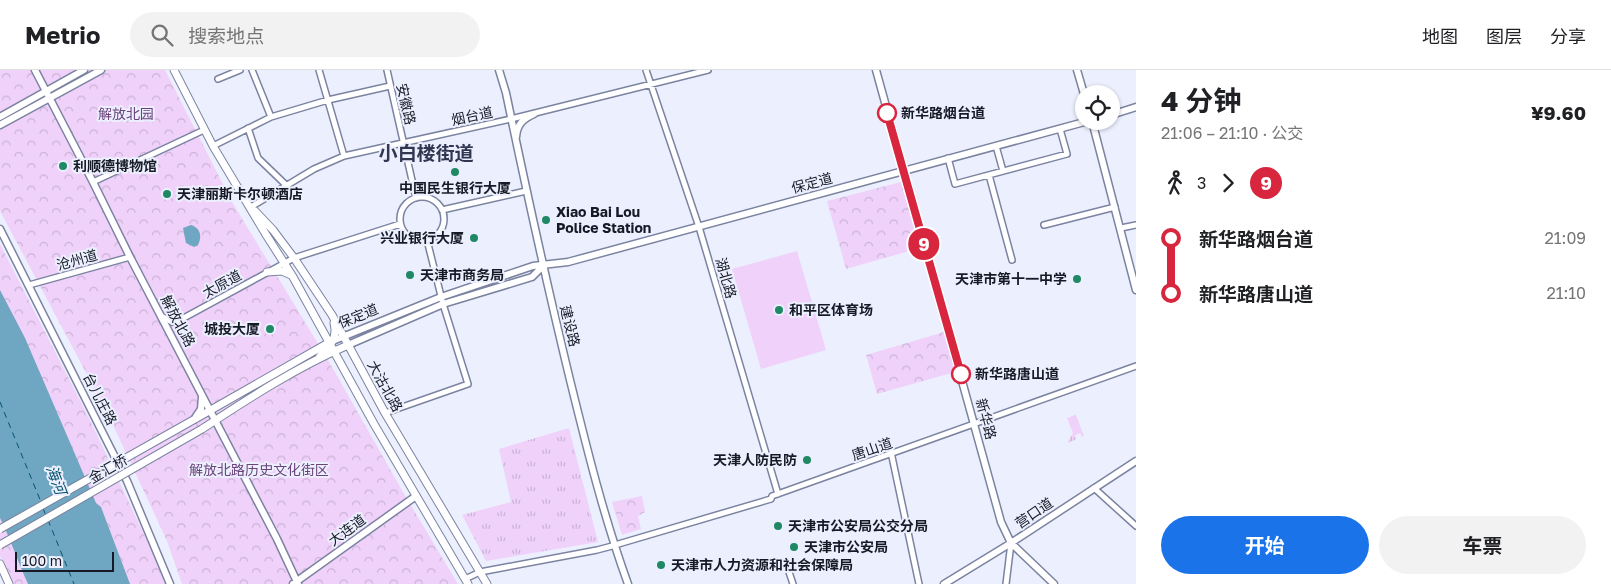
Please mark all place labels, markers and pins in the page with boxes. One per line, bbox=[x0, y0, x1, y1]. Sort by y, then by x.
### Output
marker: 新华路烟台道 bbox=[877, 103, 897, 123]
place label: 新华路烟台道 bbox=[901, 104, 985, 121]
place label: 利顺德博物馆 bbox=[73, 157, 157, 174]
marker: 利顺德博物馆 bbox=[57, 160, 69, 172]
marker: 中国民生银行大厦 bbox=[449, 166, 461, 178]
place label: 中国民生银行大厦 bbox=[399, 179, 511, 196]
place label: 天津丽斯卡尔顿酒店 bbox=[177, 185, 303, 202]
marker: 天津丽斯卡尔顿酒店 bbox=[161, 188, 173, 200]
place label: Xiao Bai Lou Police Station bbox=[556, 203, 651, 236]
marker: Xiao Bai Lou Police Station bbox=[540, 214, 552, 226]
place label: 兴业银行大厦 bbox=[380, 229, 464, 246]
marker: 兴业银行大厦 bbox=[468, 232, 480, 244]
place label: 天津市商务局 bbox=[420, 266, 504, 283]
marker: 天津市商务局 bbox=[404, 269, 416, 281]
place label: 天津市第十一中学 bbox=[955, 270, 1067, 287]
marker: 天津市第十一中学 bbox=[1071, 273, 1083, 285]
place label: 和平区体育场 bbox=[789, 301, 873, 318]
marker: 和平区体育场 bbox=[773, 304, 785, 316]
place label: 城投大厦 bbox=[204, 320, 260, 337]
marker: 城投大厦 bbox=[264, 323, 276, 335]
marker: 新华路唐山道 bbox=[951, 364, 971, 384]
place label: 新华路唐山道 bbox=[975, 365, 1059, 382]
place label: 天津人防民防 bbox=[713, 451, 797, 468]
marker: 天津人防民防 bbox=[801, 454, 813, 466]
place label: 天津市公安局公交分局 bbox=[788, 517, 928, 534]
marker: 天津市公安局公交分局 bbox=[772, 520, 784, 532]
place label: 天津市公安局 bbox=[804, 538, 888, 555]
marker: 天津市公安局 bbox=[788, 541, 800, 553]
place label: 天津市人力资源和社会保障局 bbox=[671, 556, 853, 573]
marker: 天津市人力资源和社会保障局 bbox=[655, 559, 667, 571]

